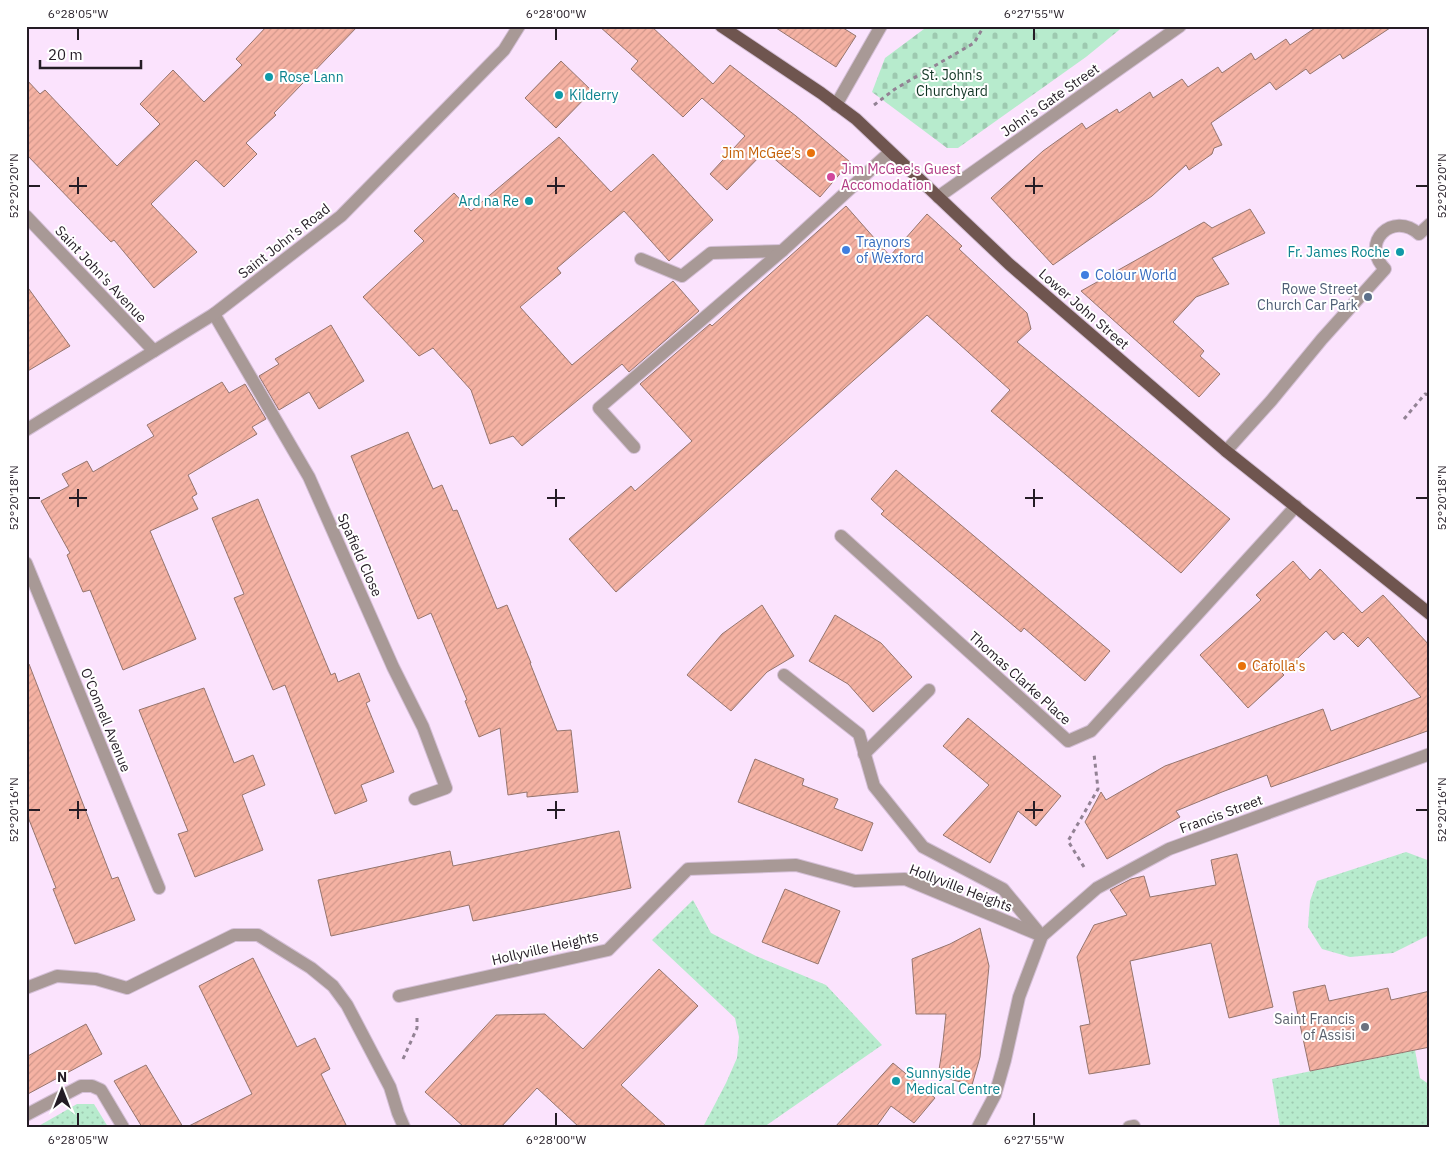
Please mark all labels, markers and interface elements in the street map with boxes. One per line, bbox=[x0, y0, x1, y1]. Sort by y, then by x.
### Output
text: 6°28'05"W bbox=[48, 6, 109, 21]
text: 6°28'00"W bbox=[526, 6, 587, 21]
text: 6°27'55"W bbox=[1004, 6, 1065, 21]
scale bar bbox=[40, 38, 141, 70]
text: 20 m bbox=[48, 45, 83, 64]
street label: John's Gate Street bbox=[997, 59, 1103, 141]
park label: St. John's Churchyard bbox=[916, 66, 988, 100]
place label: Rose Lann bbox=[279, 68, 344, 86]
marker: Rose Lann bbox=[263, 71, 275, 83]
place label: Kilderry bbox=[569, 86, 618, 104]
marker: Kilderry bbox=[553, 89, 565, 101]
place label: Jim McGee’s bbox=[722, 144, 801, 162]
marker: Jim McGee’s bbox=[805, 147, 817, 159]
text: 52°20'20"N bbox=[6, 153, 21, 219]
text: 52°20'20"N bbox=[1434, 153, 1449, 219]
place label: Jim McGee's Guest Accomodation bbox=[841, 160, 961, 194]
marker: Jim McGee's Guest Accomodation bbox=[825, 171, 837, 183]
place label: Ard na Re bbox=[458, 192, 519, 210]
marker: Ard na Re bbox=[523, 195, 535, 207]
street label: Saint John's Road bbox=[234, 200, 334, 282]
street label: Saint John's Avenue bbox=[51, 222, 151, 327]
place label: Traynors of Wexford bbox=[856, 233, 924, 267]
place label: Fr. James Roche bbox=[1287, 243, 1390, 261]
marker: Traynors of Wexford bbox=[840, 244, 852, 256]
marker: Fr. James Roche bbox=[1394, 246, 1406, 258]
street label: Lower John Street bbox=[1035, 265, 1133, 353]
place label: Colour World bbox=[1095, 266, 1177, 284]
marker: Colour World bbox=[1079, 269, 1091, 281]
place label: Rowe Street Church Car Park bbox=[1257, 280, 1359, 314]
marker: Rowe Street Church Car Park bbox=[1362, 291, 1374, 303]
text: 52°20'18"N bbox=[6, 465, 21, 531]
text: 52°20'18"N bbox=[1434, 465, 1449, 531]
street label: Spafield Close bbox=[334, 510, 387, 600]
street label: Thomas Clarke Place bbox=[965, 627, 1075, 729]
place label: Cafolla's bbox=[1252, 657, 1306, 675]
marker: Cafolla's bbox=[1236, 660, 1248, 672]
street label: O'Connell Avenue bbox=[77, 665, 135, 775]
text: 52°20'16"N bbox=[6, 777, 21, 843]
text: 52°20'16"N bbox=[1434, 777, 1449, 843]
street label: Francis Street bbox=[1177, 791, 1265, 837]
street label: Hollyville Heights bbox=[907, 860, 1015, 916]
street label: Hollyville Heights bbox=[490, 927, 600, 969]
place label: Saint Francis of Assisi bbox=[1274, 1010, 1355, 1044]
marker: Saint Francis of Assisi bbox=[1359, 1021, 1371, 1033]
place label: Sunnyside Medical Centre bbox=[906, 1064, 1001, 1098]
north arrow bbox=[38, 1066, 88, 1116]
text: N bbox=[57, 1068, 67, 1086]
marker: Sunnyside Medical Centre bbox=[890, 1075, 902, 1087]
text: 6°28'05"W bbox=[48, 1132, 109, 1147]
text: 6°28'00"W bbox=[526, 1132, 587, 1147]
text: 6°27'55"W bbox=[1004, 1132, 1065, 1147]

